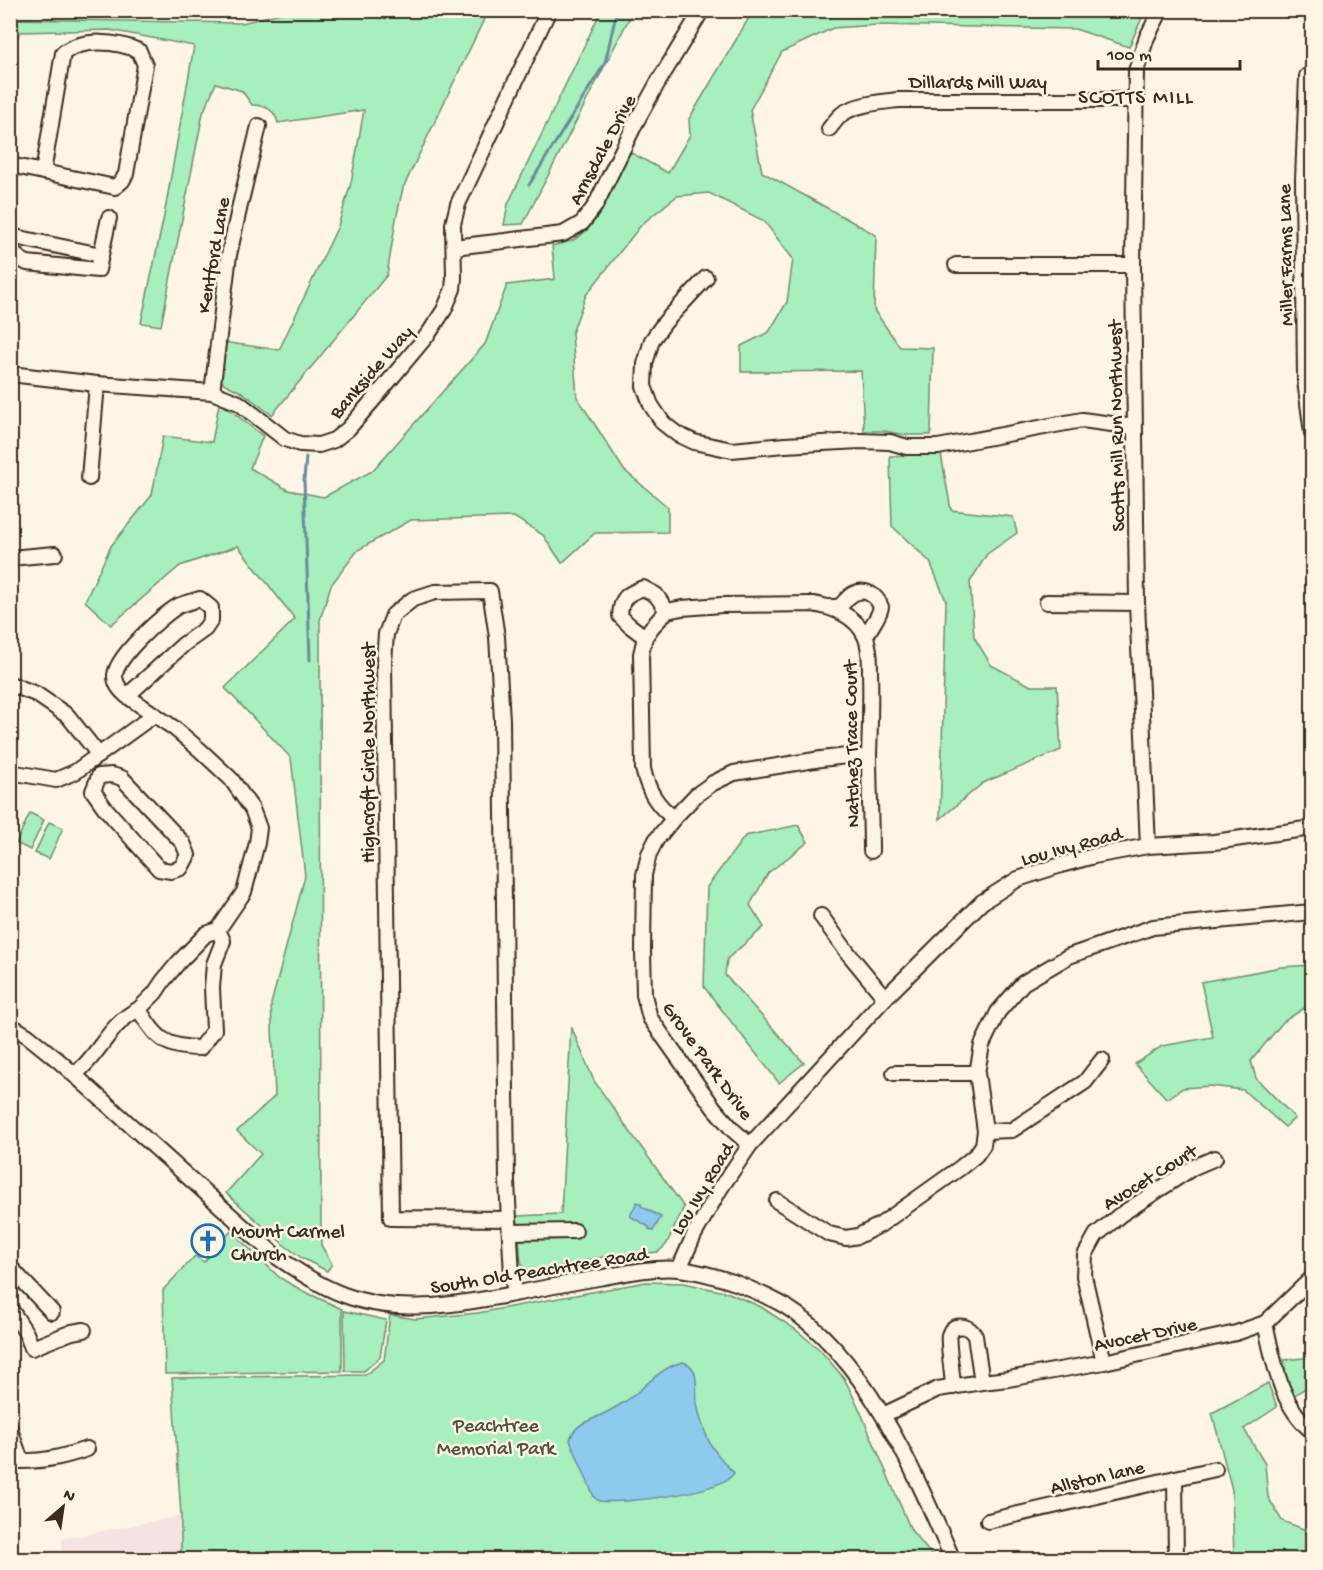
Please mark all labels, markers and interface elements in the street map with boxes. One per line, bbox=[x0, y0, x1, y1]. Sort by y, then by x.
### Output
scale bar bbox=[1098, 33, 1240, 71]
text: 100 m bbox=[1106, 46, 1152, 67]
street label: Dillards Mill Way bbox=[907, 73, 1047, 96]
district label: SCOTTS MILL bbox=[1078, 87, 1194, 112]
street label: Arnsdale Drive bbox=[565, 91, 643, 210]
street label: Miller Farms Lane bbox=[1275, 183, 1300, 326]
street label: Kentford Lane bbox=[194, 195, 237, 315]
street label: Scotts Mill Run Northwest bbox=[1105, 318, 1132, 532]
street label: Bankside Way bbox=[325, 322, 420, 425]
street label: Highcroft Circle Northwest bbox=[359, 641, 382, 863]
street label: Natchez Trace Court bbox=[841, 658, 866, 828]
street label: Lou Ivy Road bbox=[1019, 823, 1127, 873]
street label: Grove Park Drive bbox=[656, 998, 757, 1126]
street label: Lou Ivy Road bbox=[667, 1137, 742, 1240]
street label: Avocet Court bbox=[1099, 1140, 1204, 1217]
place label: Mount Carmel Church bbox=[231, 1222, 345, 1268]
church icon: Mount Carmel Church bbox=[190, 1223, 226, 1259]
street label: South Old Peachtree Road bbox=[429, 1244, 652, 1301]
street label: Avocet Drive bbox=[1092, 1314, 1200, 1359]
park label: Peachtree Memorial Park bbox=[437, 1416, 557, 1462]
street label: Allston lane bbox=[1048, 1457, 1148, 1501]
north arrow bbox=[33, 1477, 93, 1537]
text: N bbox=[59, 1486, 78, 1508]

